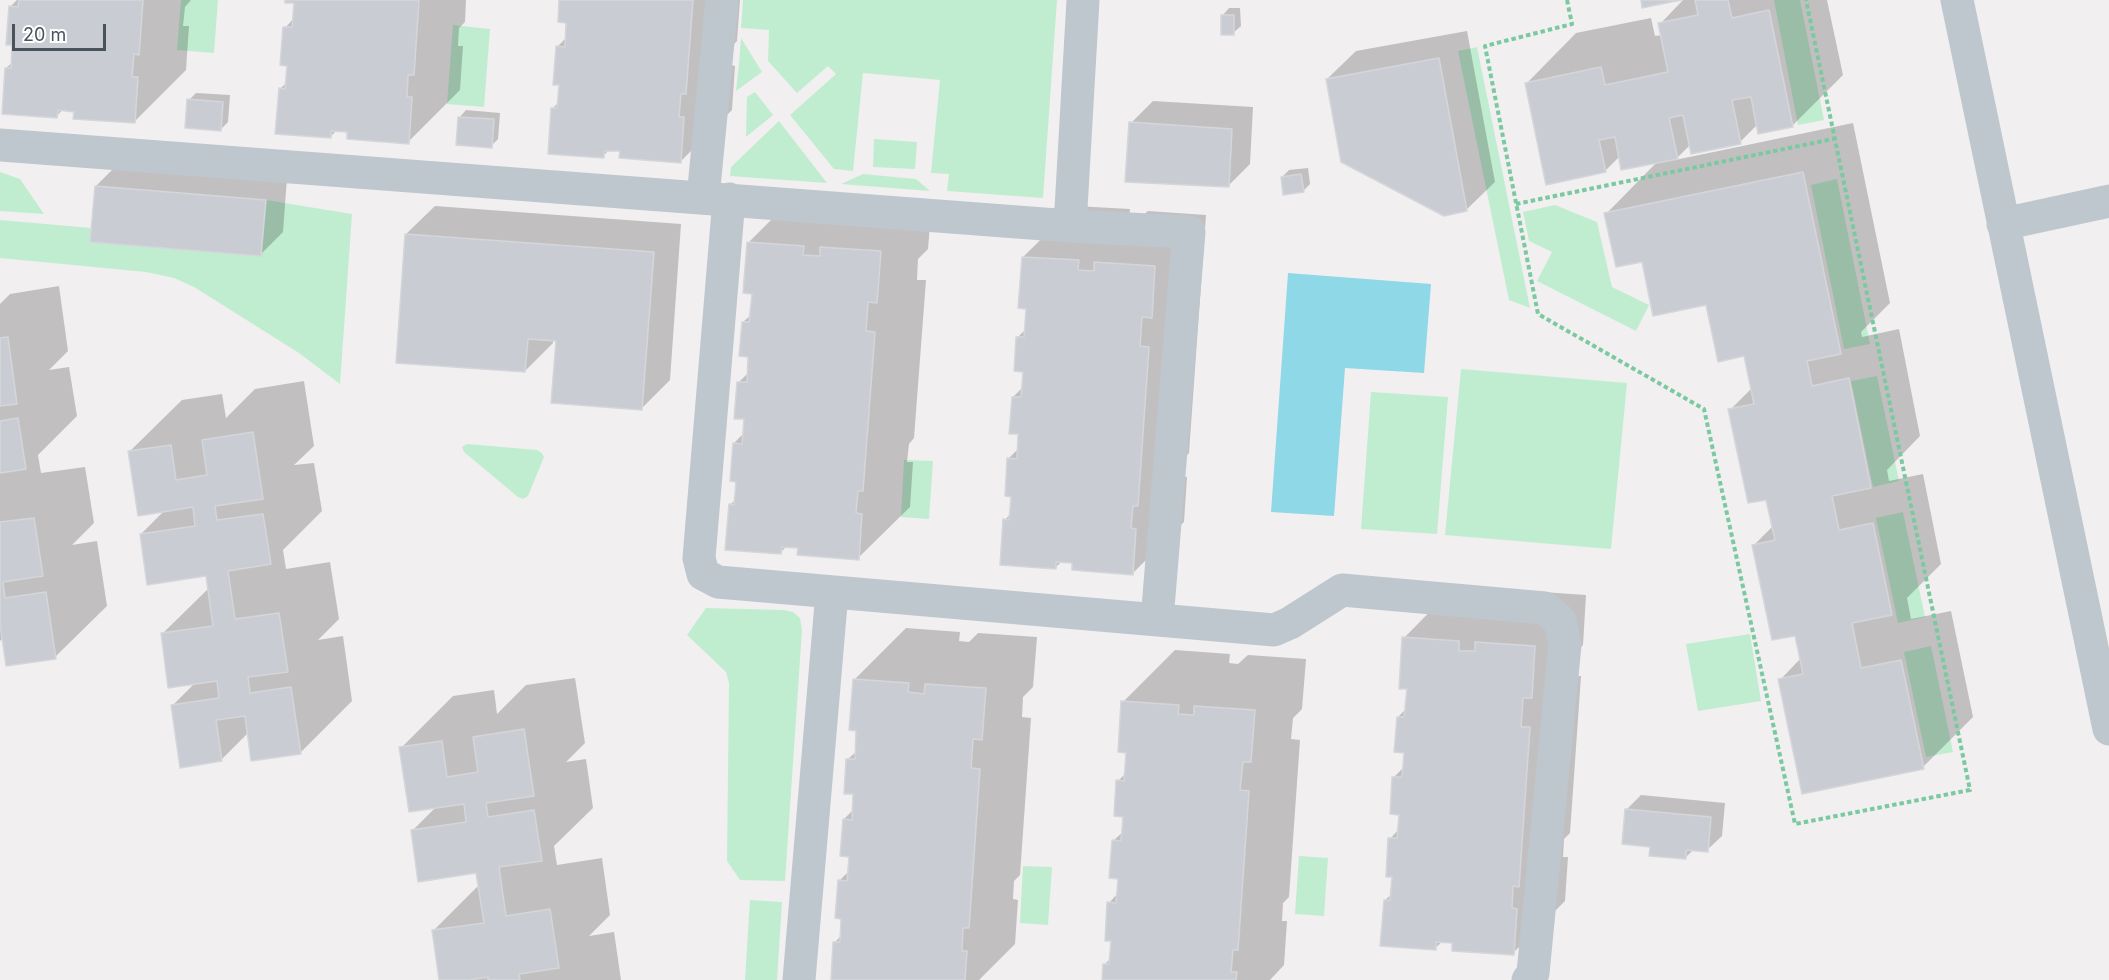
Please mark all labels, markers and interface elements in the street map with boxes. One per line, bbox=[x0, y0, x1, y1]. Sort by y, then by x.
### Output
scale bar bbox=[15, 12, 110, 50]
text: 20 m bbox=[23, 24, 66, 45]

